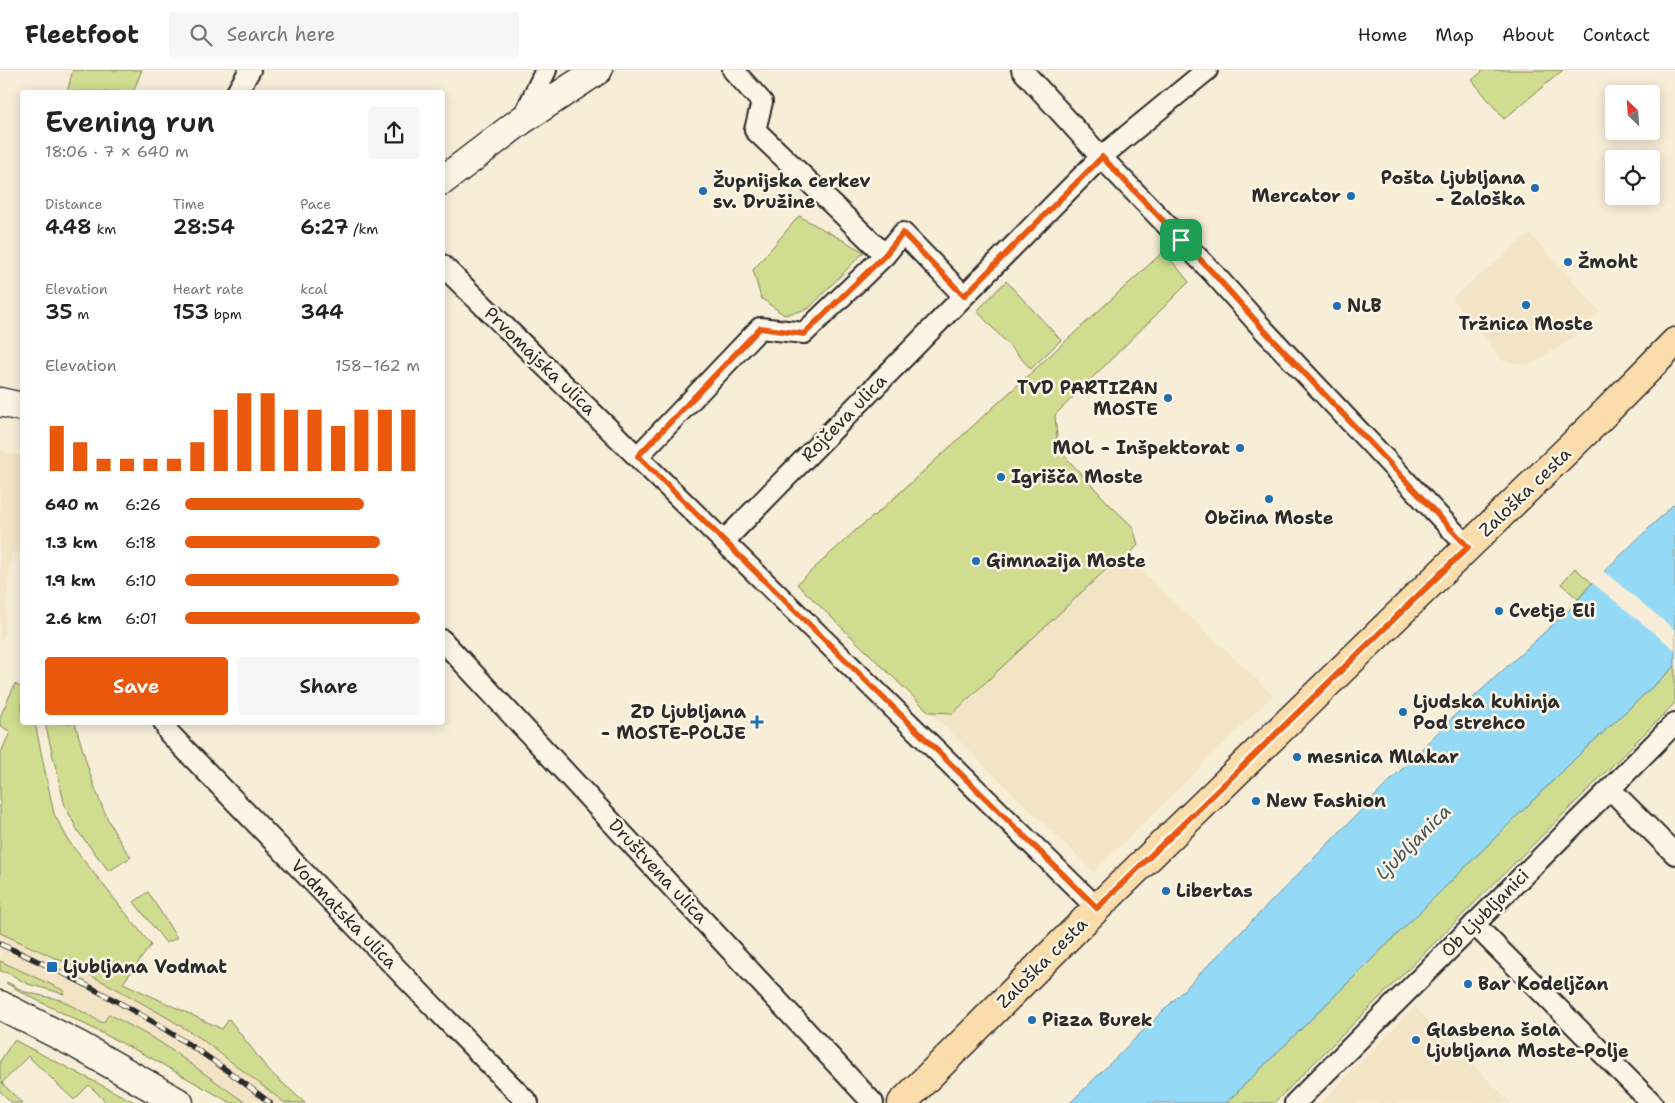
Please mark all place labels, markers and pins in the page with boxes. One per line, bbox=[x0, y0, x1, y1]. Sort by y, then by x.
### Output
place label: Pošta Ljubljana - Zaloška bbox=[1381, 166, 1526, 211]
place label: Župnijska cerkev sv. Družine bbox=[713, 169, 871, 214]
marker: Pošta Ljubljana - Zaloška bbox=[1529, 182, 1541, 194]
place label: Mercator bbox=[1252, 184, 1341, 208]
marker: Župnijska cerkev sv. Družine bbox=[697, 185, 709, 197]
marker: Mercator bbox=[1345, 190, 1357, 202]
pin bbox=[1160, 219, 1202, 261]
place label: Žmoht bbox=[1578, 250, 1638, 274]
marker: Žmoht bbox=[1562, 256, 1574, 268]
place label: NLB bbox=[1347, 294, 1382, 318]
marker: Tržnica Moste bbox=[1520, 299, 1532, 311]
marker: NLB bbox=[1331, 300, 1343, 312]
place label: Tržnica Moste bbox=[1459, 312, 1593, 336]
place label: TVD PARTIZAN MOSTE bbox=[1017, 376, 1158, 421]
marker: TVD PARTIZAN MOSTE bbox=[1162, 392, 1174, 404]
place label: MOL - Inšpektorat bbox=[1053, 436, 1230, 460]
marker: MOL - Inšpektorat bbox=[1234, 442, 1246, 454]
place label: Igrišča Moste bbox=[1011, 465, 1143, 489]
marker: Igrišča Moste bbox=[995, 471, 1007, 483]
marker: Občina Moste bbox=[1263, 493, 1275, 505]
place label: Občina Moste bbox=[1205, 506, 1334, 530]
place label: Gimnazija Moste bbox=[986, 549, 1146, 573]
marker: Gimnazija Moste bbox=[970, 555, 982, 567]
place label: Cvetje Eli bbox=[1509, 599, 1595, 623]
marker: Cvetje Eli bbox=[1493, 605, 1505, 617]
place label: Ljudska kuhinja Pod strehco bbox=[1413, 690, 1561, 735]
place label: ZD Ljubljana - MOSTE-POLJE bbox=[601, 700, 747, 745]
marker: Ljudska kuhinja Pod strehco bbox=[1397, 706, 1409, 718]
marker: ZD Ljubljana - MOSTE-POLJE bbox=[750, 715, 764, 729]
place label: mesnica Mlakar bbox=[1307, 745, 1459, 769]
marker: mesnica Mlakar bbox=[1291, 751, 1303, 763]
place label: New Fashion bbox=[1266, 789, 1386, 813]
marker: New Fashion bbox=[1250, 795, 1262, 807]
place label: Libertas bbox=[1176, 879, 1253, 903]
marker: Libertas bbox=[1160, 885, 1172, 897]
place label: Ljubljana Vodmat bbox=[63, 955, 227, 979]
marker: Ljubljana Vodmat bbox=[45, 960, 59, 974]
place label: Bar Kodeljčan bbox=[1478, 972, 1609, 996]
marker: Bar Kodeljčan bbox=[1462, 978, 1474, 990]
place label: Pizza Burek bbox=[1042, 1008, 1153, 1032]
marker: Pizza Burek bbox=[1026, 1014, 1038, 1026]
place label: Glasbena šola Ljubljana Moste-Polje bbox=[1426, 1018, 1629, 1063]
marker: Glasbena šola Ljubljana Moste-Polje bbox=[1410, 1034, 1422, 1046]

